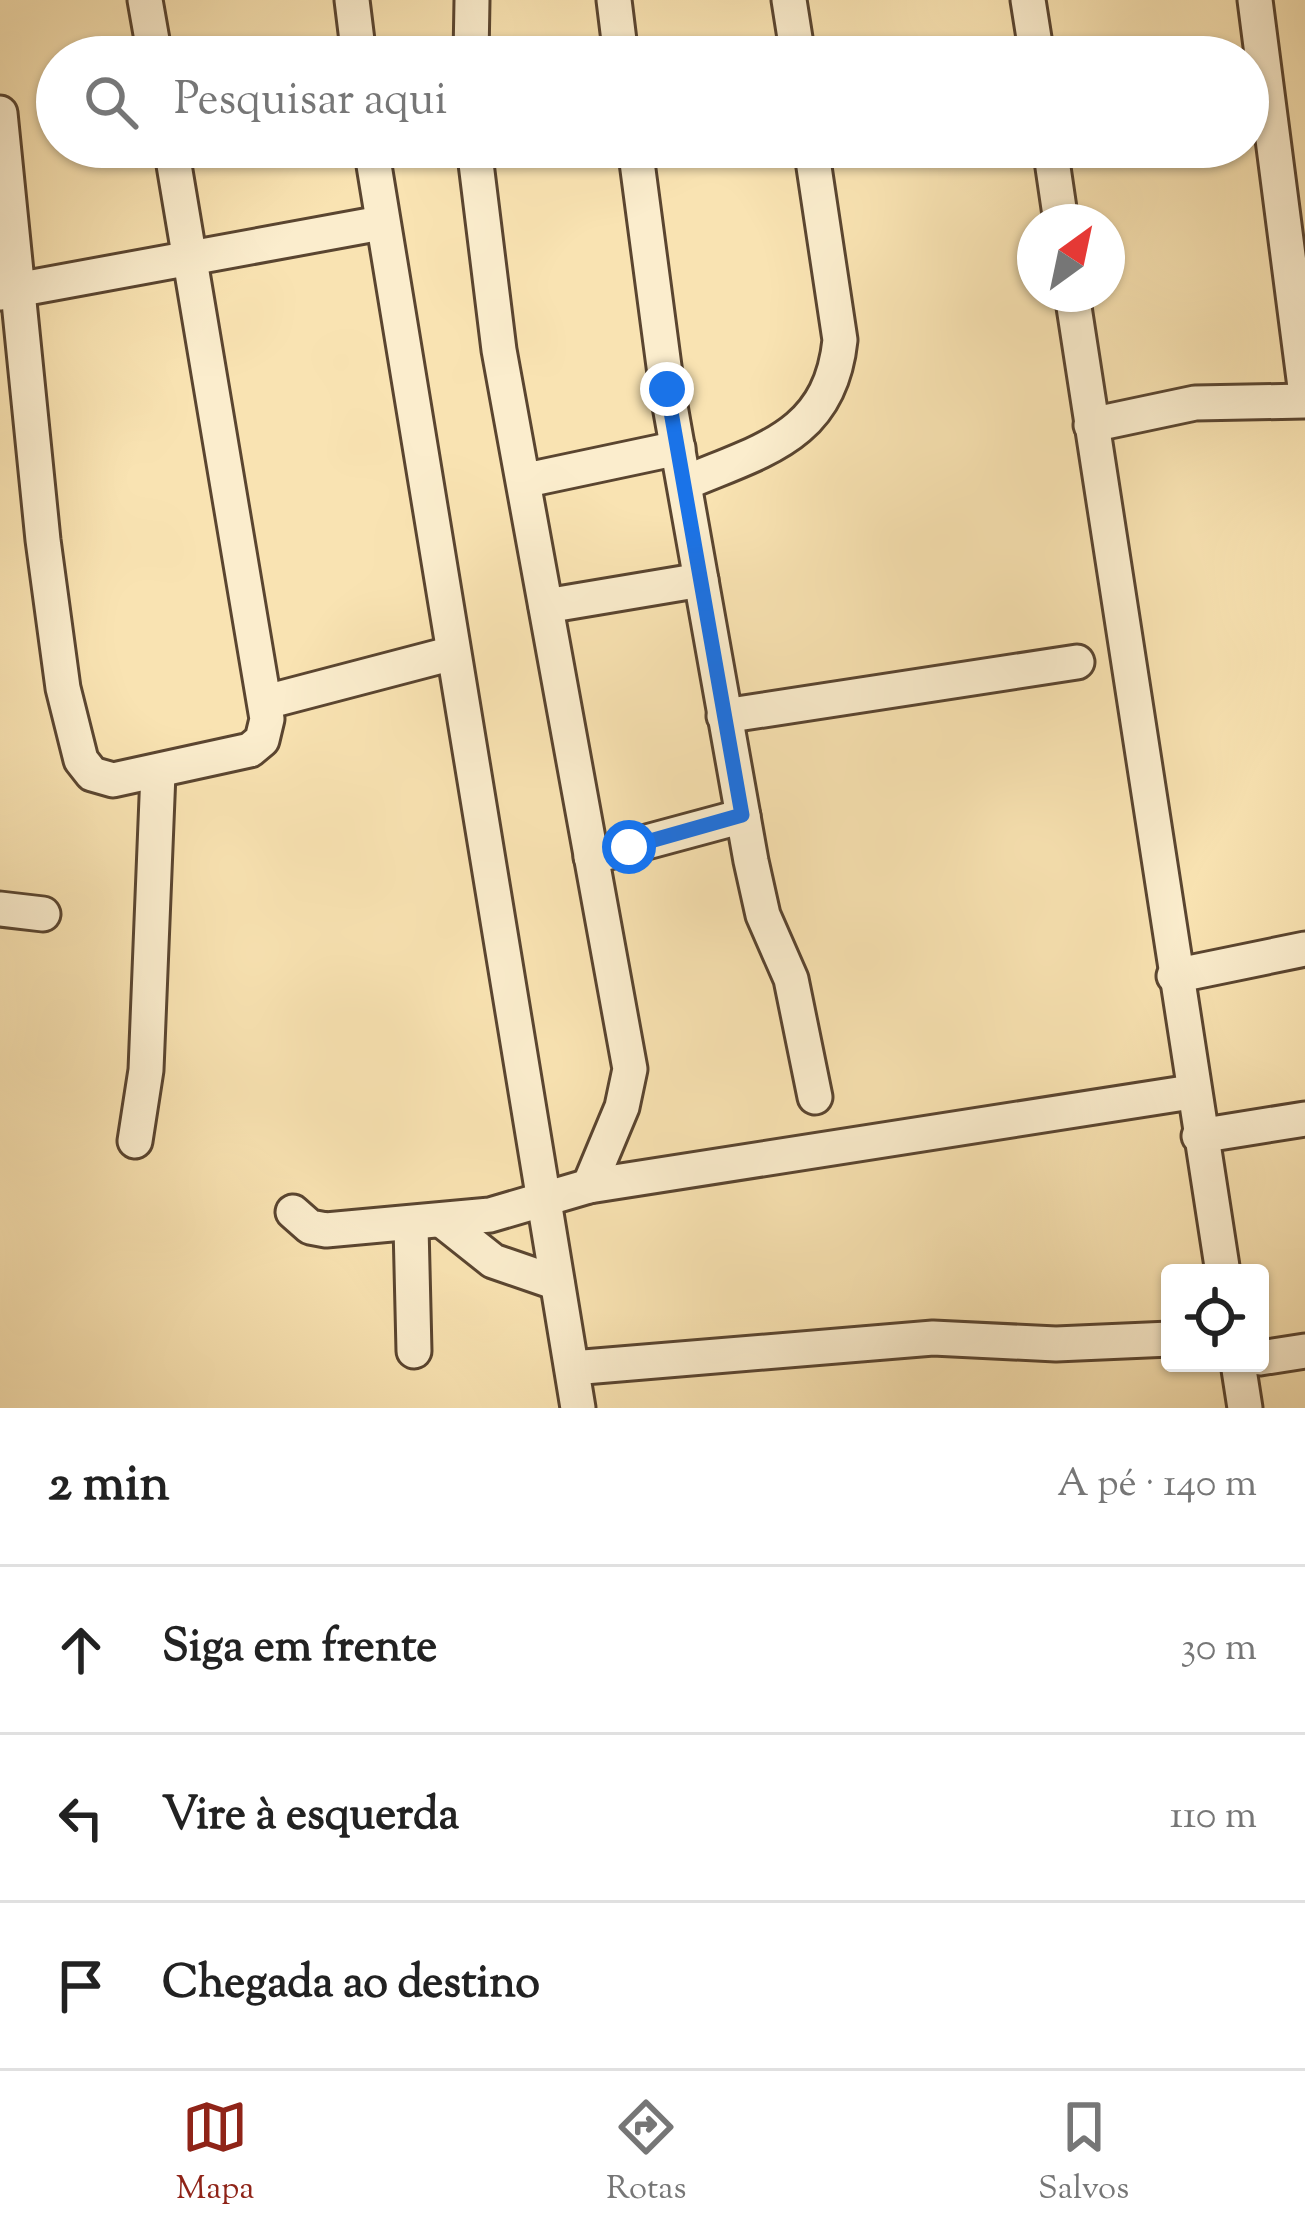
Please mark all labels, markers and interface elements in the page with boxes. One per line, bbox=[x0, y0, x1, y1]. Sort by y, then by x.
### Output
search box bbox=[36, 36, 1269, 168]
icon: search bbox=[78, 69, 144, 135]
text: Pesquisar aqui bbox=[174, 70, 447, 135]
north arrow bbox=[1017, 204, 1125, 312]
route end bbox=[640, 362, 694, 416]
route start bbox=[602, 820, 656, 874]
map controls bbox=[1161, 1264, 1269, 1372]
button: locate bbox=[1161, 1264, 1269, 1372]
text: 2 min bbox=[48, 1450, 170, 1523]
text: A pé · 140 m bbox=[1057, 1458, 1257, 1514]
icon: ahead bbox=[48, 1617, 114, 1683]
text: Siga em frente bbox=[162, 1617, 437, 1682]
text: 30 m bbox=[1180, 1622, 1257, 1678]
icon: left bbox=[48, 1785, 114, 1851]
text: Vire à esquerda bbox=[162, 1785, 459, 1850]
text: 110 m bbox=[1170, 1790, 1257, 1846]
icon: arrive bbox=[48, 1953, 114, 2019]
text: Chegada ao destino bbox=[162, 1953, 540, 2018]
tab: Mapa bbox=[176, 2094, 255, 2214]
tab: Rotas bbox=[606, 2094, 686, 2214]
tab: Salvos bbox=[1038, 2094, 1129, 2214]

